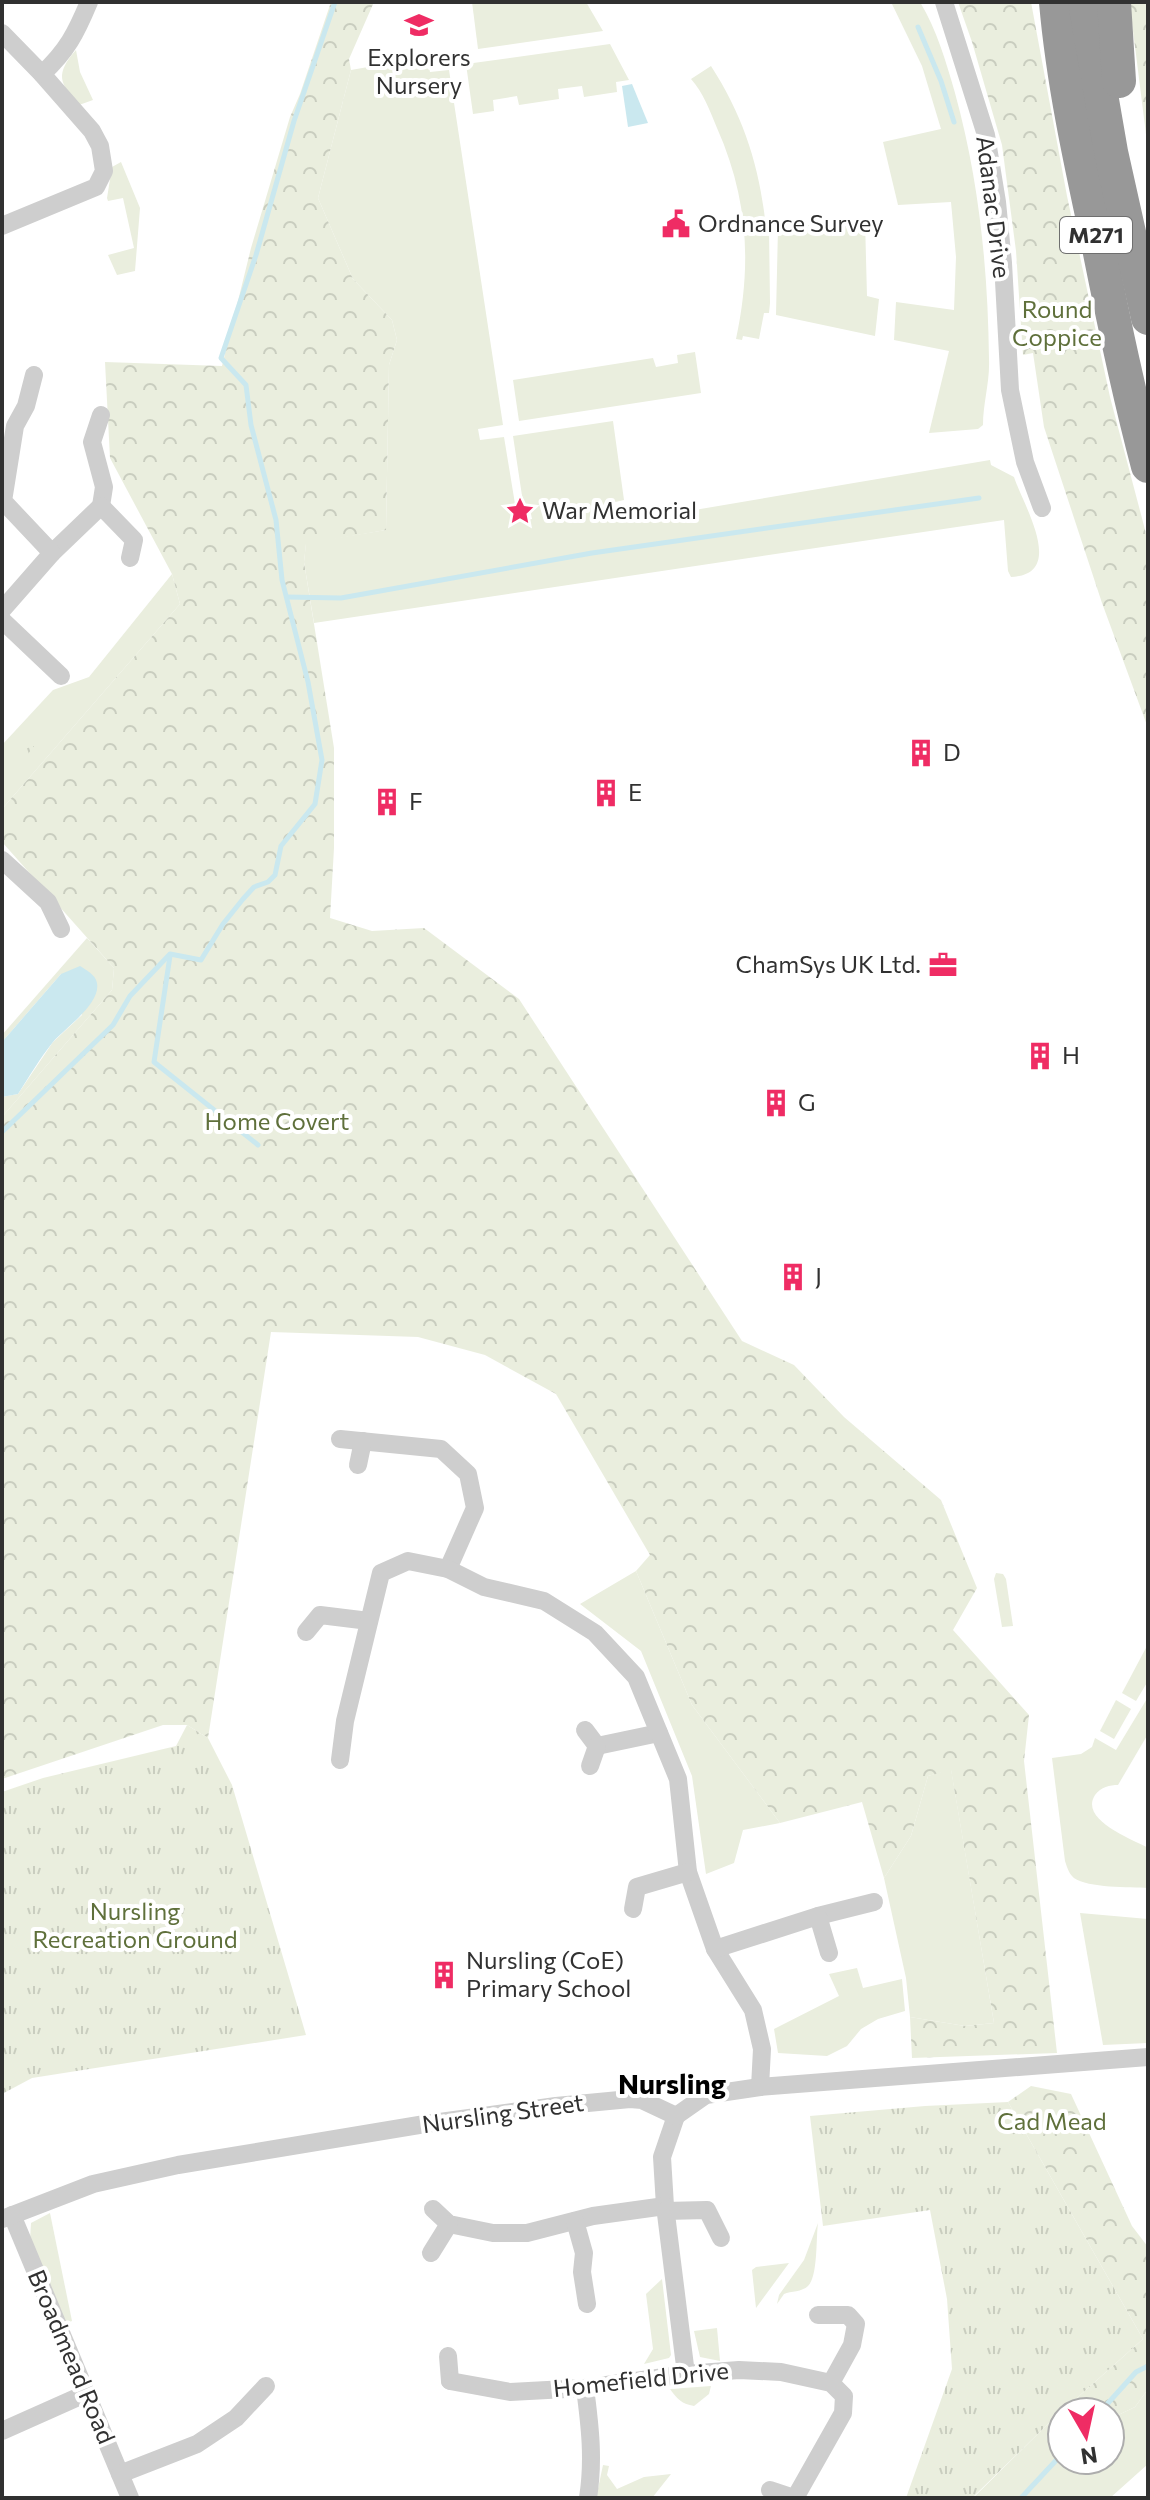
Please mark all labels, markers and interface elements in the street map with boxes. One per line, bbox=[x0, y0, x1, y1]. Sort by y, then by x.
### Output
school or university icon: Explorers Nursery bbox=[404, 10, 434, 40]
place label: Explorers Nursery bbox=[367, 42, 471, 99]
street label: Adanac Drive bbox=[971, 134, 1018, 280]
place label: Ordnance Survey bbox=[698, 208, 884, 237]
public building icon: Ordnance Survey bbox=[661, 209, 691, 239]
road number: M271 bbox=[1060, 217, 1132, 253]
park label: Round Coppice bbox=[1012, 294, 1102, 351]
place label: War Memorial bbox=[542, 495, 697, 524]
place icon: War Memorial bbox=[505, 496, 535, 526]
place label: D bbox=[943, 737, 961, 766]
building icon: D bbox=[906, 738, 936, 768]
place label: E bbox=[628, 777, 642, 806]
building icon: E bbox=[591, 778, 621, 808]
place label: F bbox=[409, 786, 423, 815]
building icon: F bbox=[372, 787, 402, 817]
place label: ChamSys UK Ltd. bbox=[736, 949, 921, 978]
office icon: ChamSys UK Ltd. bbox=[928, 950, 958, 980]
place label: H bbox=[1062, 1040, 1080, 1069]
building icon: H bbox=[1025, 1041, 1055, 1071]
place label: G bbox=[798, 1087, 816, 1116]
building icon: G bbox=[761, 1088, 791, 1118]
park label: Home Covert bbox=[205, 1106, 350, 1135]
place label: J bbox=[815, 1261, 822, 1290]
building icon: J bbox=[778, 1262, 808, 1292]
park label: Nursling Recreation Ground bbox=[32, 1896, 238, 1953]
place label: Nursling (CoE) Primary School bbox=[466, 1945, 631, 2002]
building icon: Nursling (CoE) Primary School bbox=[429, 1960, 459, 1990]
district label: Nursling bbox=[618, 2066, 726, 2100]
street label: Nursling Street bbox=[420, 2087, 586, 2138]
park label: Cad Mead bbox=[997, 2106, 1107, 2135]
street label: Broadmead Road bbox=[23, 2265, 122, 2448]
street label: Homefield Drive bbox=[552, 2355, 730, 2402]
north arrow bbox=[1046, 2396, 1126, 2476]
text: N bbox=[1079, 2442, 1099, 2471]

